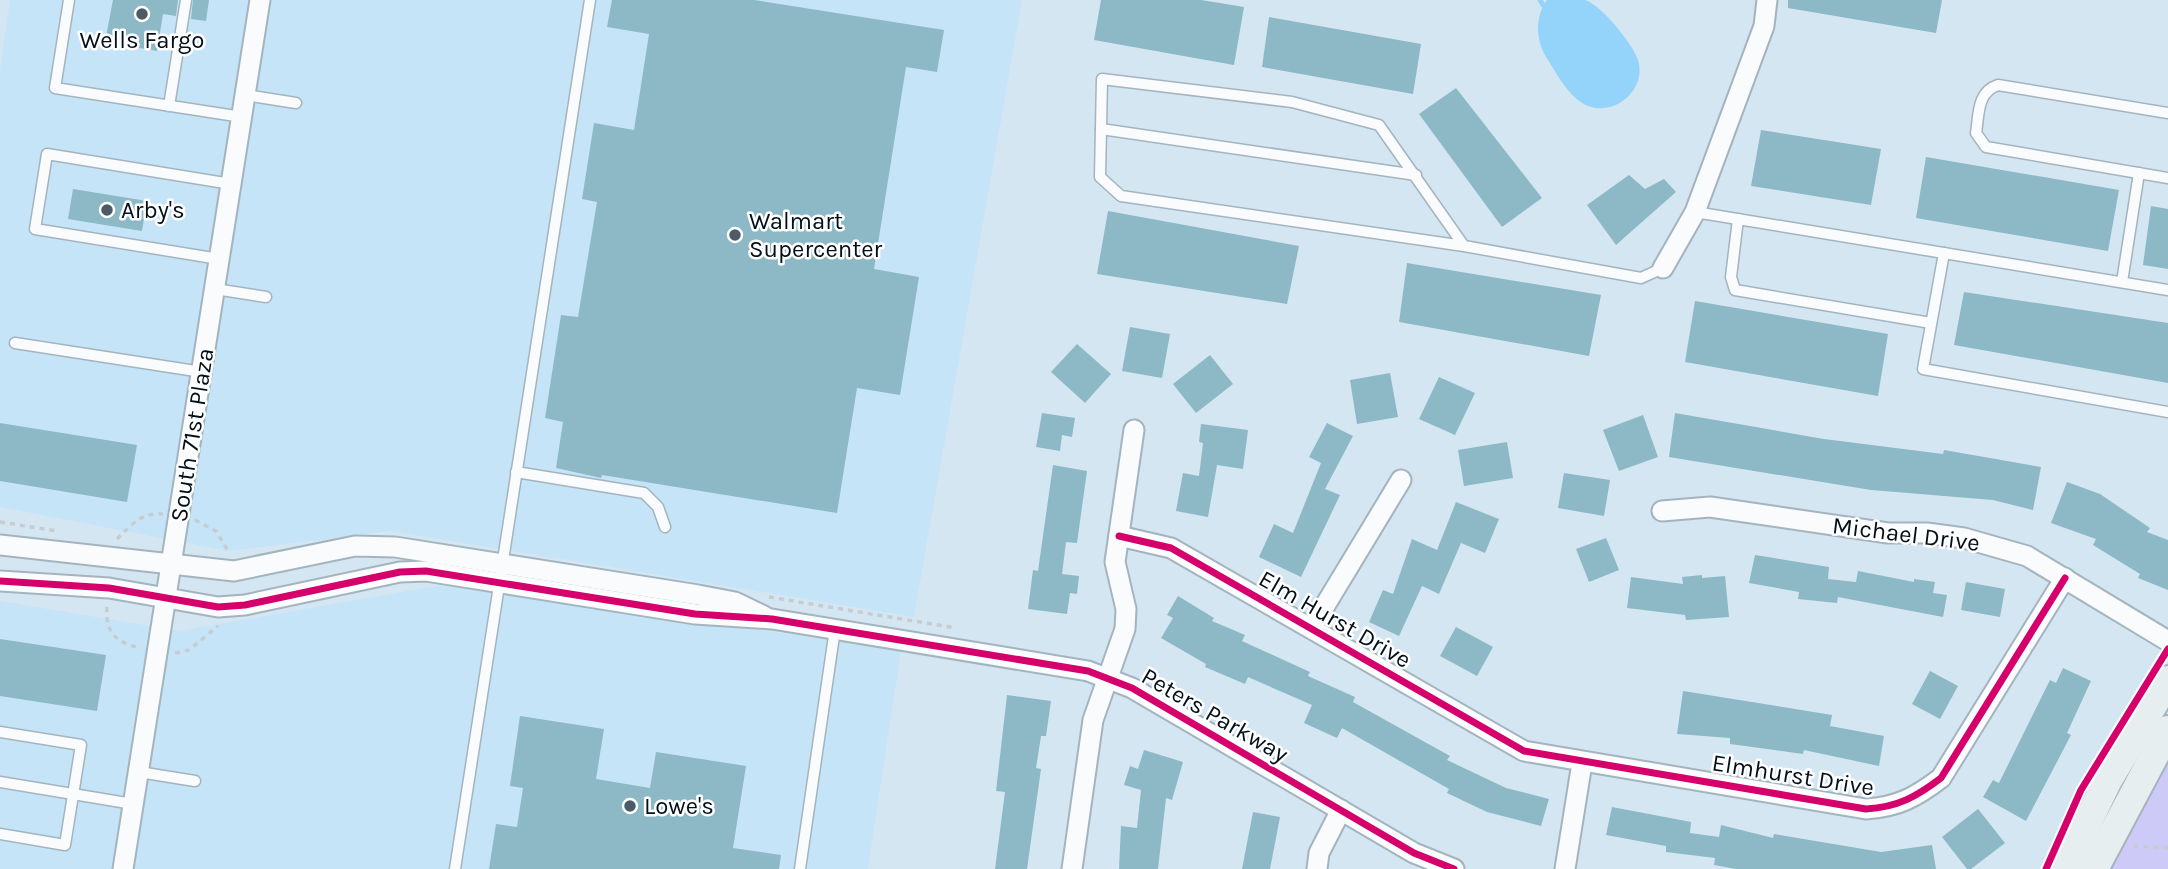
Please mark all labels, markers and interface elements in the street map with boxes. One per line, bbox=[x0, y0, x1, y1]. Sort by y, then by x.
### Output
marker: Wells Fargo bbox=[134, 6, 150, 22]
place label: Wells Fargo bbox=[80, 26, 204, 54]
place label: Arby's bbox=[121, 196, 185, 224]
marker: Arby's bbox=[99, 202, 115, 218]
place label: Walmart Supercenter bbox=[749, 207, 883, 263]
marker: Walmart Supercenter bbox=[727, 227, 743, 243]
street label: South 71st Plaza bbox=[164, 346, 220, 524]
street label: Michael Drive bbox=[1831, 511, 1981, 557]
street label: Elm Hurst Drive bbox=[1254, 564, 1416, 674]
street label: Peters Parkway bbox=[1137, 662, 1293, 768]
street label: Elmhurst Drive bbox=[1710, 748, 1876, 802]
place label: Lowe's bbox=[644, 792, 714, 820]
marker: Lowe's bbox=[622, 798, 638, 814]

